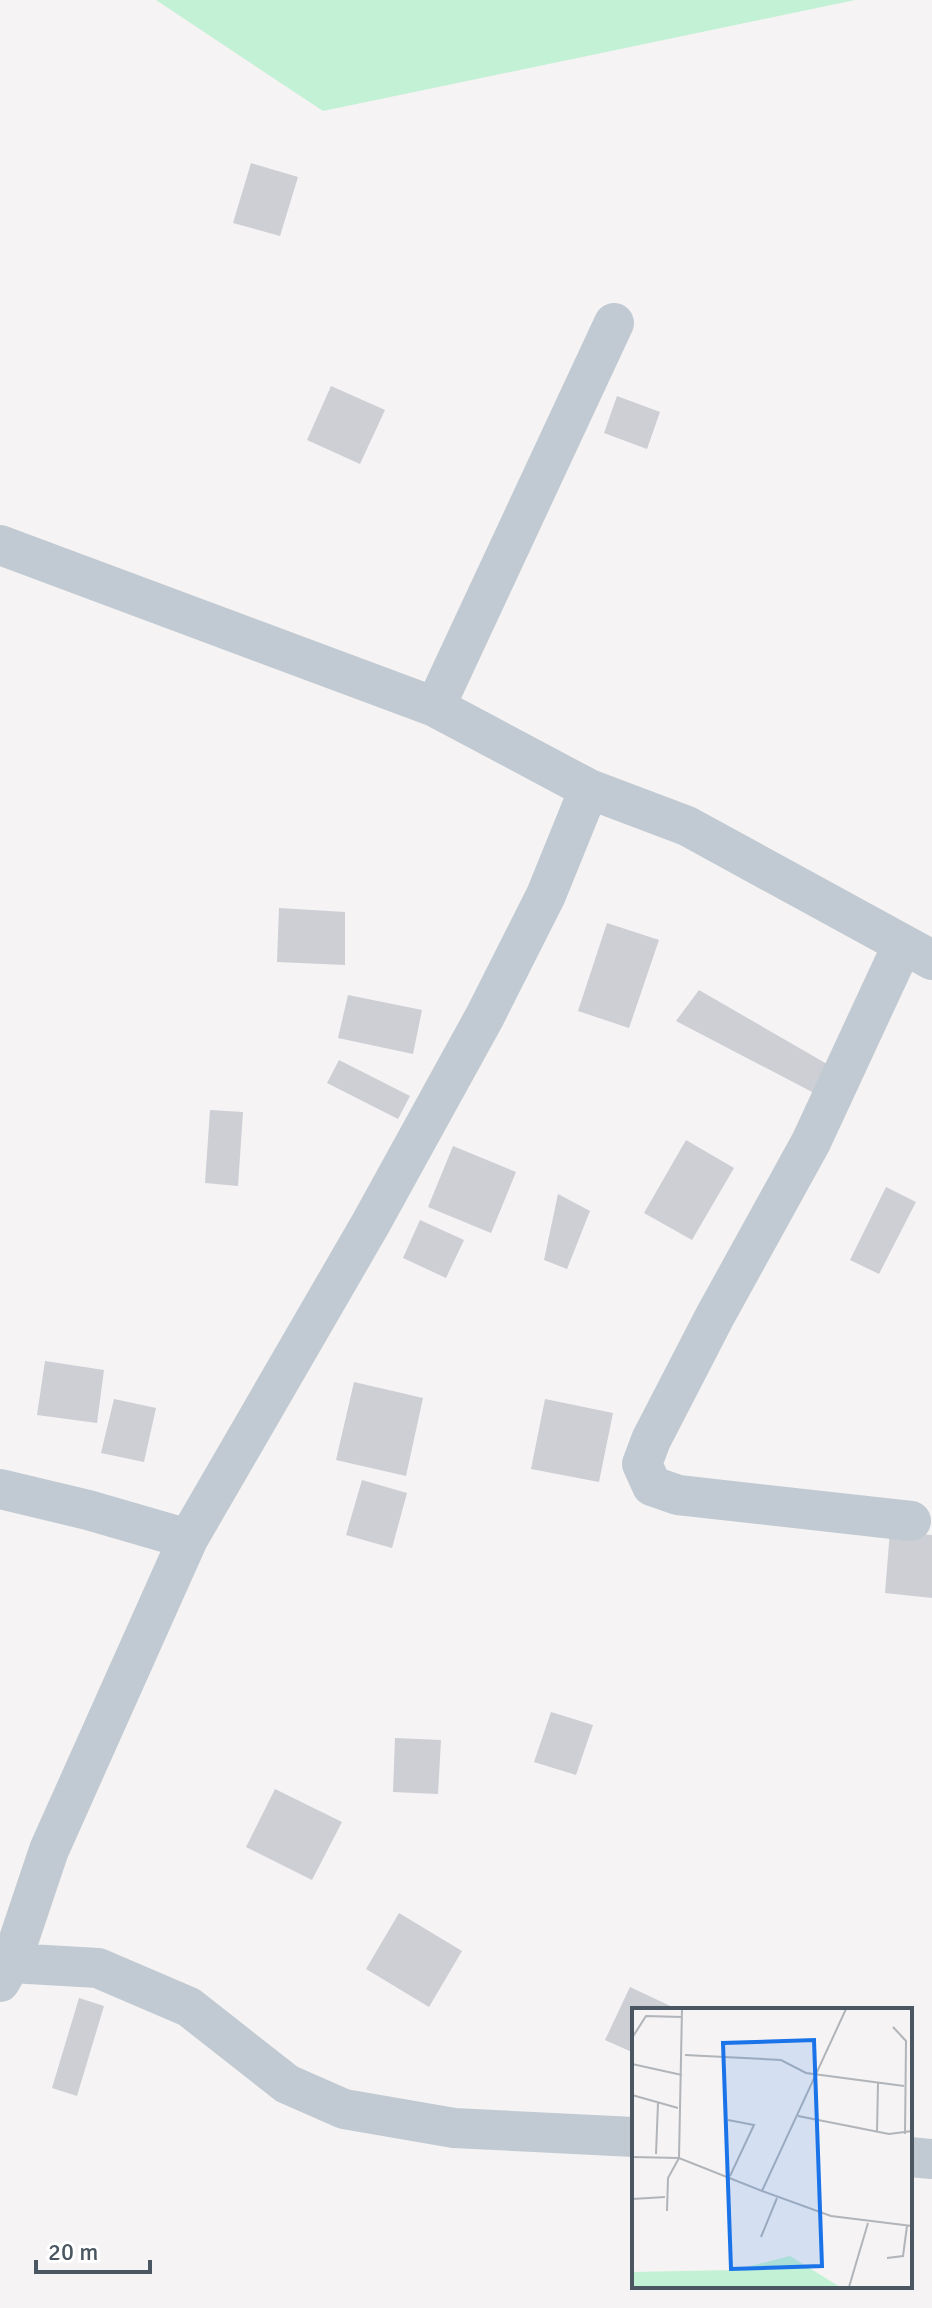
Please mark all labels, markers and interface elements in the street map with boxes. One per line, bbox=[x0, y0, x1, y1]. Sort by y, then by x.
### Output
inset map bbox=[632, 2008, 912, 2288]
scale bar bbox=[36, 2224, 150, 2274]
text: 20 m bbox=[48, 2237, 98, 2267]

